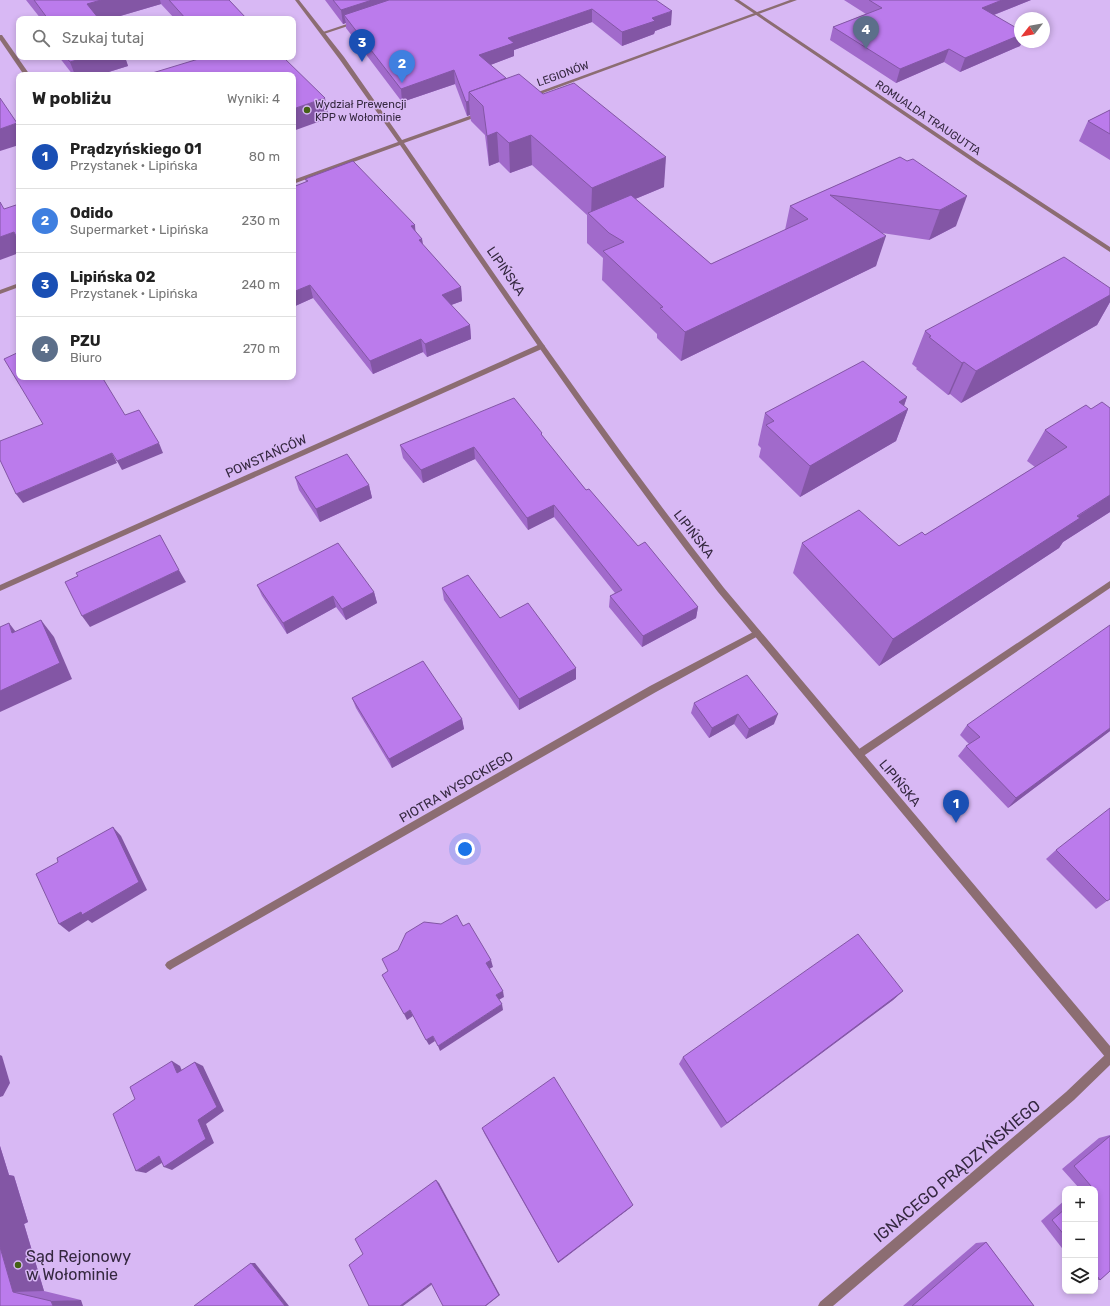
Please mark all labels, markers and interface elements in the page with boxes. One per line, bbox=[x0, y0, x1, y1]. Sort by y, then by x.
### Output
north arrow bbox=[1014, 12, 1050, 48]
search box bbox=[16, 16, 296, 60]
pin: 4 bbox=[853, 16, 879, 49]
icon: search bbox=[30, 27, 52, 49]
text: Szukaj tutaj bbox=[62, 29, 144, 47]
pin: 3 bbox=[349, 29, 375, 62]
pin: 2 bbox=[389, 50, 415, 83]
street label: LEGIONÓW bbox=[535, 59, 591, 89]
street label: ROMUALDA TRAUGUTTA bbox=[873, 78, 984, 159]
text: W pobliżu bbox=[32, 88, 111, 108]
text: Wyniki: 4 bbox=[227, 91, 280, 106]
place label: Wydział Prewencji KPP w Wołominie bbox=[315, 98, 406, 124]
marker: Wydział Prewencji KPP w Wołominie bbox=[302, 105, 312, 115]
text: Prądzyńskiego 01 bbox=[70, 140, 202, 158]
text: 1 bbox=[42, 149, 48, 164]
text: 80 m bbox=[249, 149, 280, 164]
text: Przystanek · Lipińska bbox=[70, 158, 198, 173]
text: Odido bbox=[70, 204, 113, 222]
text: 2 bbox=[41, 213, 49, 228]
text: 230 m bbox=[242, 213, 280, 228]
text: Supermarket · Lipińska bbox=[70, 222, 209, 237]
street label: LIPIŃSKA bbox=[484, 244, 528, 299]
text: Lipińska 02 bbox=[70, 268, 156, 286]
text: 3 bbox=[41, 277, 49, 292]
text: 240 m bbox=[241, 277, 280, 292]
text: Przystanek · Lipińska bbox=[70, 286, 198, 301]
text: PZU bbox=[70, 332, 101, 350]
text: 4 bbox=[41, 341, 49, 356]
text: 270 m bbox=[243, 341, 280, 356]
text: Biuro bbox=[70, 350, 102, 365]
street label: POWSTAŃCÓW bbox=[223, 431, 309, 481]
street label: LIPIŃSKA bbox=[671, 507, 717, 561]
street label: PIOTRA WYSOCKIEGO bbox=[396, 748, 516, 826]
street label: LIPIŃSKA bbox=[876, 757, 924, 810]
pin: 1 bbox=[943, 790, 969, 823]
your location bbox=[455, 839, 475, 859]
street label: IGNACEGO PRĄDZYŃSKIEGO bbox=[870, 1096, 1045, 1247]
map controls bbox=[1062, 1186, 1098, 1294]
button: + bbox=[1062, 1186, 1098, 1222]
button: − bbox=[1062, 1222, 1098, 1258]
place label: Sąd Rejonowy w Wołominie bbox=[26, 1247, 131, 1284]
button: layers bbox=[1062, 1258, 1098, 1294]
marker: Sąd Rejonowy w Wołominie bbox=[13, 1260, 23, 1270]

